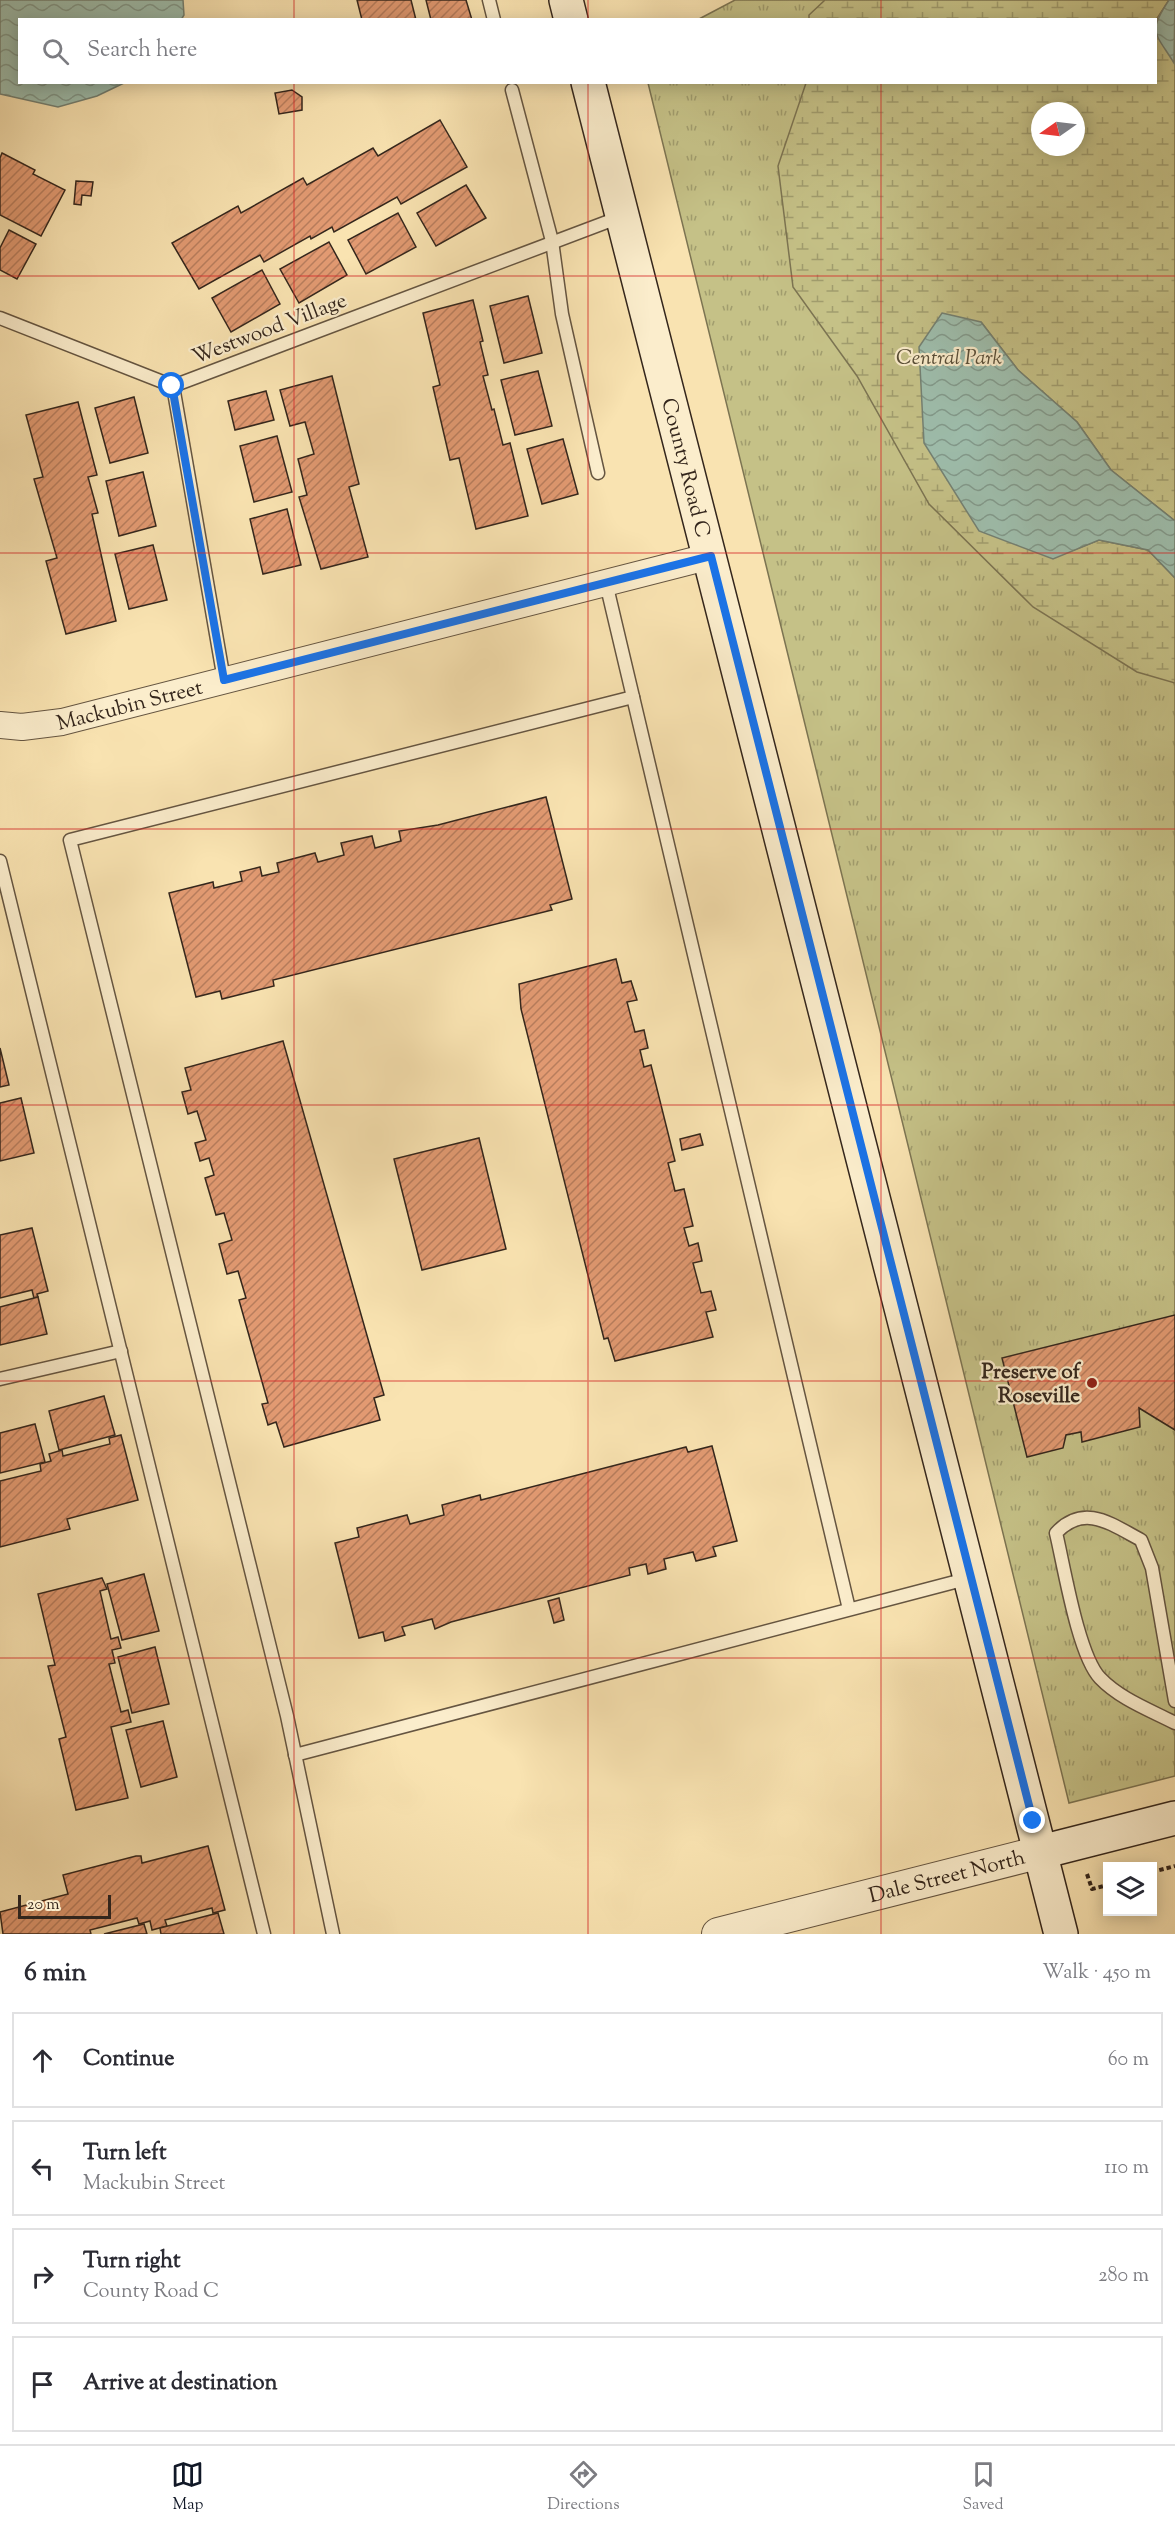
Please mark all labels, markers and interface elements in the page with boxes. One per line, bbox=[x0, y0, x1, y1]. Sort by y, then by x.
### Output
search box bbox=[18, 18, 1157, 84]
icon: search bbox=[39, 35, 72, 68]
text: Search here bbox=[87, 35, 197, 67]
north arrow bbox=[1031, 102, 1085, 156]
street label: Westwood Village bbox=[188, 287, 351, 373]
park label: Central Park bbox=[896, 344, 1003, 374]
route start bbox=[158, 372, 184, 398]
street label: County Road C bbox=[652, 395, 717, 541]
street label: Mackubin Street bbox=[54, 674, 206, 740]
place label: Preserve of Roseville bbox=[982, 1358, 1082, 1412]
marker: Preserve of Roseville bbox=[1085, 1376, 1099, 1390]
route end bbox=[1019, 1807, 1045, 1833]
street label: Dale Street North bbox=[866, 1844, 1029, 1912]
map controls bbox=[1103, 1862, 1157, 1916]
button: layers bbox=[1103, 1862, 1157, 1916]
scale bar bbox=[18, 1892, 111, 1920]
text: 20 m bbox=[27, 1894, 60, 1917]
text: 6 min bbox=[24, 1955, 87, 1992]
text: Walk · 450 m bbox=[1042, 1959, 1151, 1988]
icon: ahead bbox=[26, 2044, 59, 2077]
text: Continue bbox=[83, 2044, 174, 2076]
text: 60 m bbox=[1108, 2046, 1149, 2075]
text: Turn left bbox=[83, 2138, 166, 2170]
icon: left bbox=[26, 2152, 59, 2185]
text: 110 m bbox=[1104, 2154, 1149, 2183]
text: Mackubin Street bbox=[83, 2170, 225, 2199]
text: Turn right bbox=[83, 2246, 180, 2278]
icon: right bbox=[26, 2260, 59, 2293]
text: 280 m bbox=[1098, 2262, 1149, 2291]
text: County Road C bbox=[83, 2278, 219, 2307]
icon: arrive bbox=[26, 2368, 59, 2401]
text: Arrive at destination bbox=[83, 2368, 278, 2400]
tab: Map bbox=[171, 2458, 204, 2517]
tab: Directions bbox=[547, 2458, 620, 2517]
tab: Saved bbox=[962, 2458, 1004, 2517]

